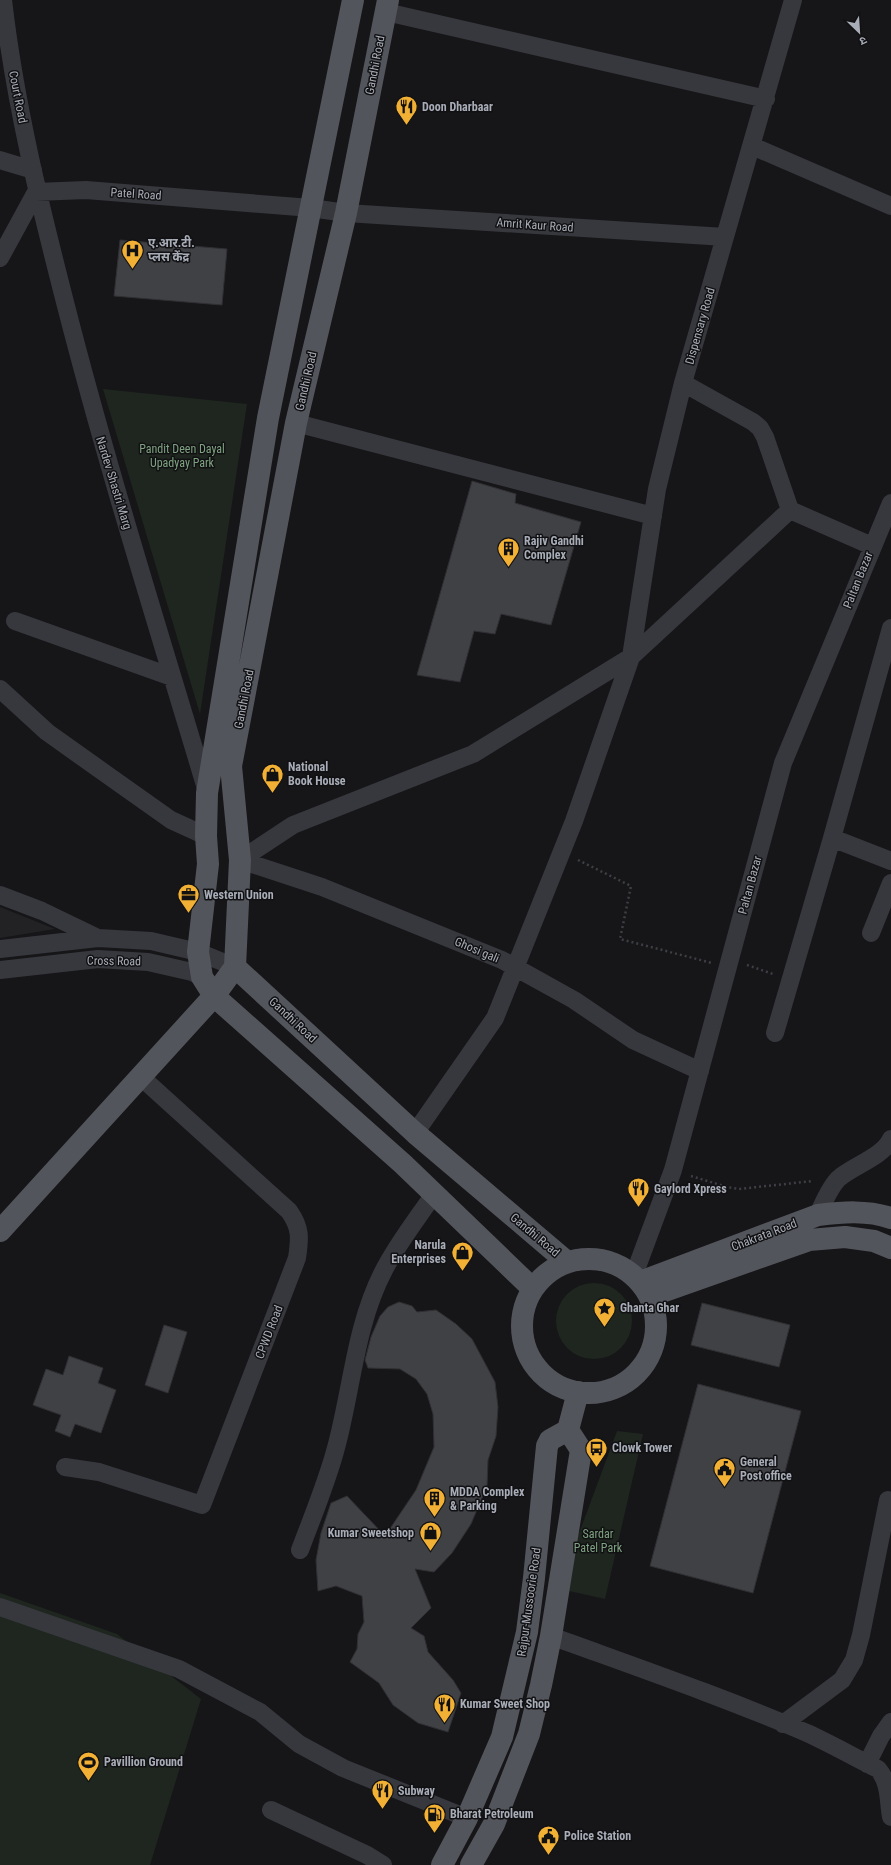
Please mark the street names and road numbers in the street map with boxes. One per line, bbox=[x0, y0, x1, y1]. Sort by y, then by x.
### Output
street label: Gandhi Road bbox=[362, 34, 388, 96]
street label: Court Road bbox=[6, 70, 30, 124]
street label: Patel Road bbox=[110, 185, 162, 203]
street label: Amrit Kaur Road bbox=[496, 215, 574, 235]
street label: Dispensary Road bbox=[682, 286, 718, 366]
street label: Gandhi Road bbox=[292, 350, 320, 412]
street label: Nardev Shastri Marg bbox=[93, 435, 135, 531]
street label: Paltan Bazar bbox=[840, 549, 876, 610]
street label: Gandhi Road bbox=[231, 668, 257, 730]
street label: Paltan Bazar bbox=[735, 854, 765, 916]
street label: Ghosi gali bbox=[453, 934, 501, 966]
street label: Cross Road bbox=[87, 954, 141, 968]
street label: Gandhi Road bbox=[266, 994, 320, 1046]
street label: Gandhi Road bbox=[508, 1210, 563, 1260]
street label: Chakrata Road bbox=[729, 1216, 799, 1254]
street label: CPWD Road bbox=[252, 1303, 286, 1361]
street label: Rajpur-Mussoorie Road bbox=[514, 1547, 544, 1657]

